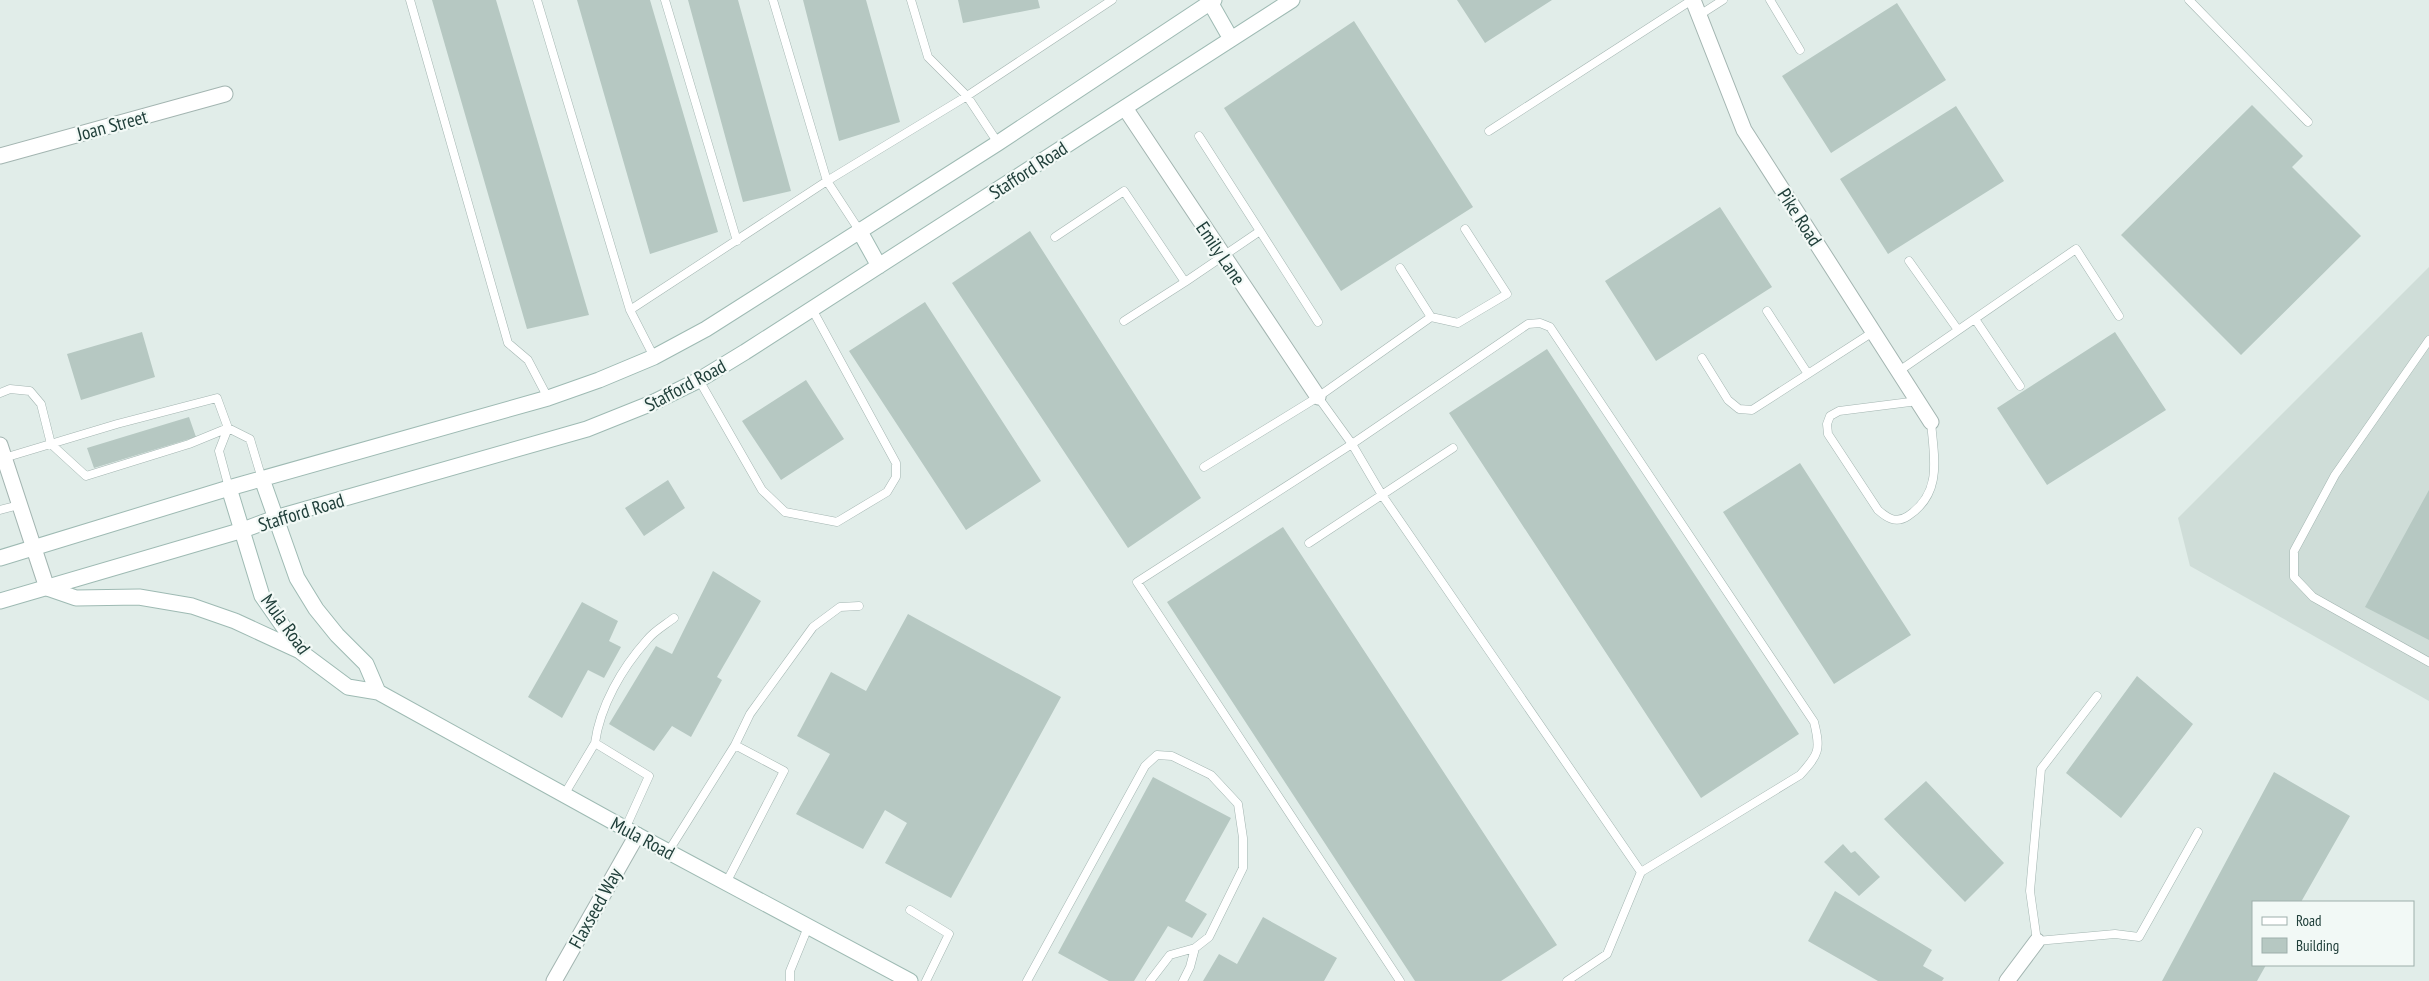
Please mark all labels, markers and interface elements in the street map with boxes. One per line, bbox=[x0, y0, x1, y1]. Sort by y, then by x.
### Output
street label: Joan Street bbox=[73, 104, 151, 146]
street label: Stafford Road bbox=[984, 136, 1072, 204]
street label: Pike Road bbox=[1772, 184, 1828, 250]
street label: Emily Lane bbox=[1191, 217, 1251, 289]
street label: Stafford Road bbox=[640, 354, 730, 416]
street label: Stafford Road bbox=[255, 488, 347, 536]
street label: Mula Road bbox=[256, 589, 316, 659]
street label: Mula Road bbox=[607, 811, 679, 865]
street label: Flaxseed Way bbox=[563, 863, 627, 953]
legend bbox=[2252, 901, 2414, 966]
text: Road bbox=[2296, 911, 2322, 930]
text: Building bbox=[2296, 936, 2339, 955]

